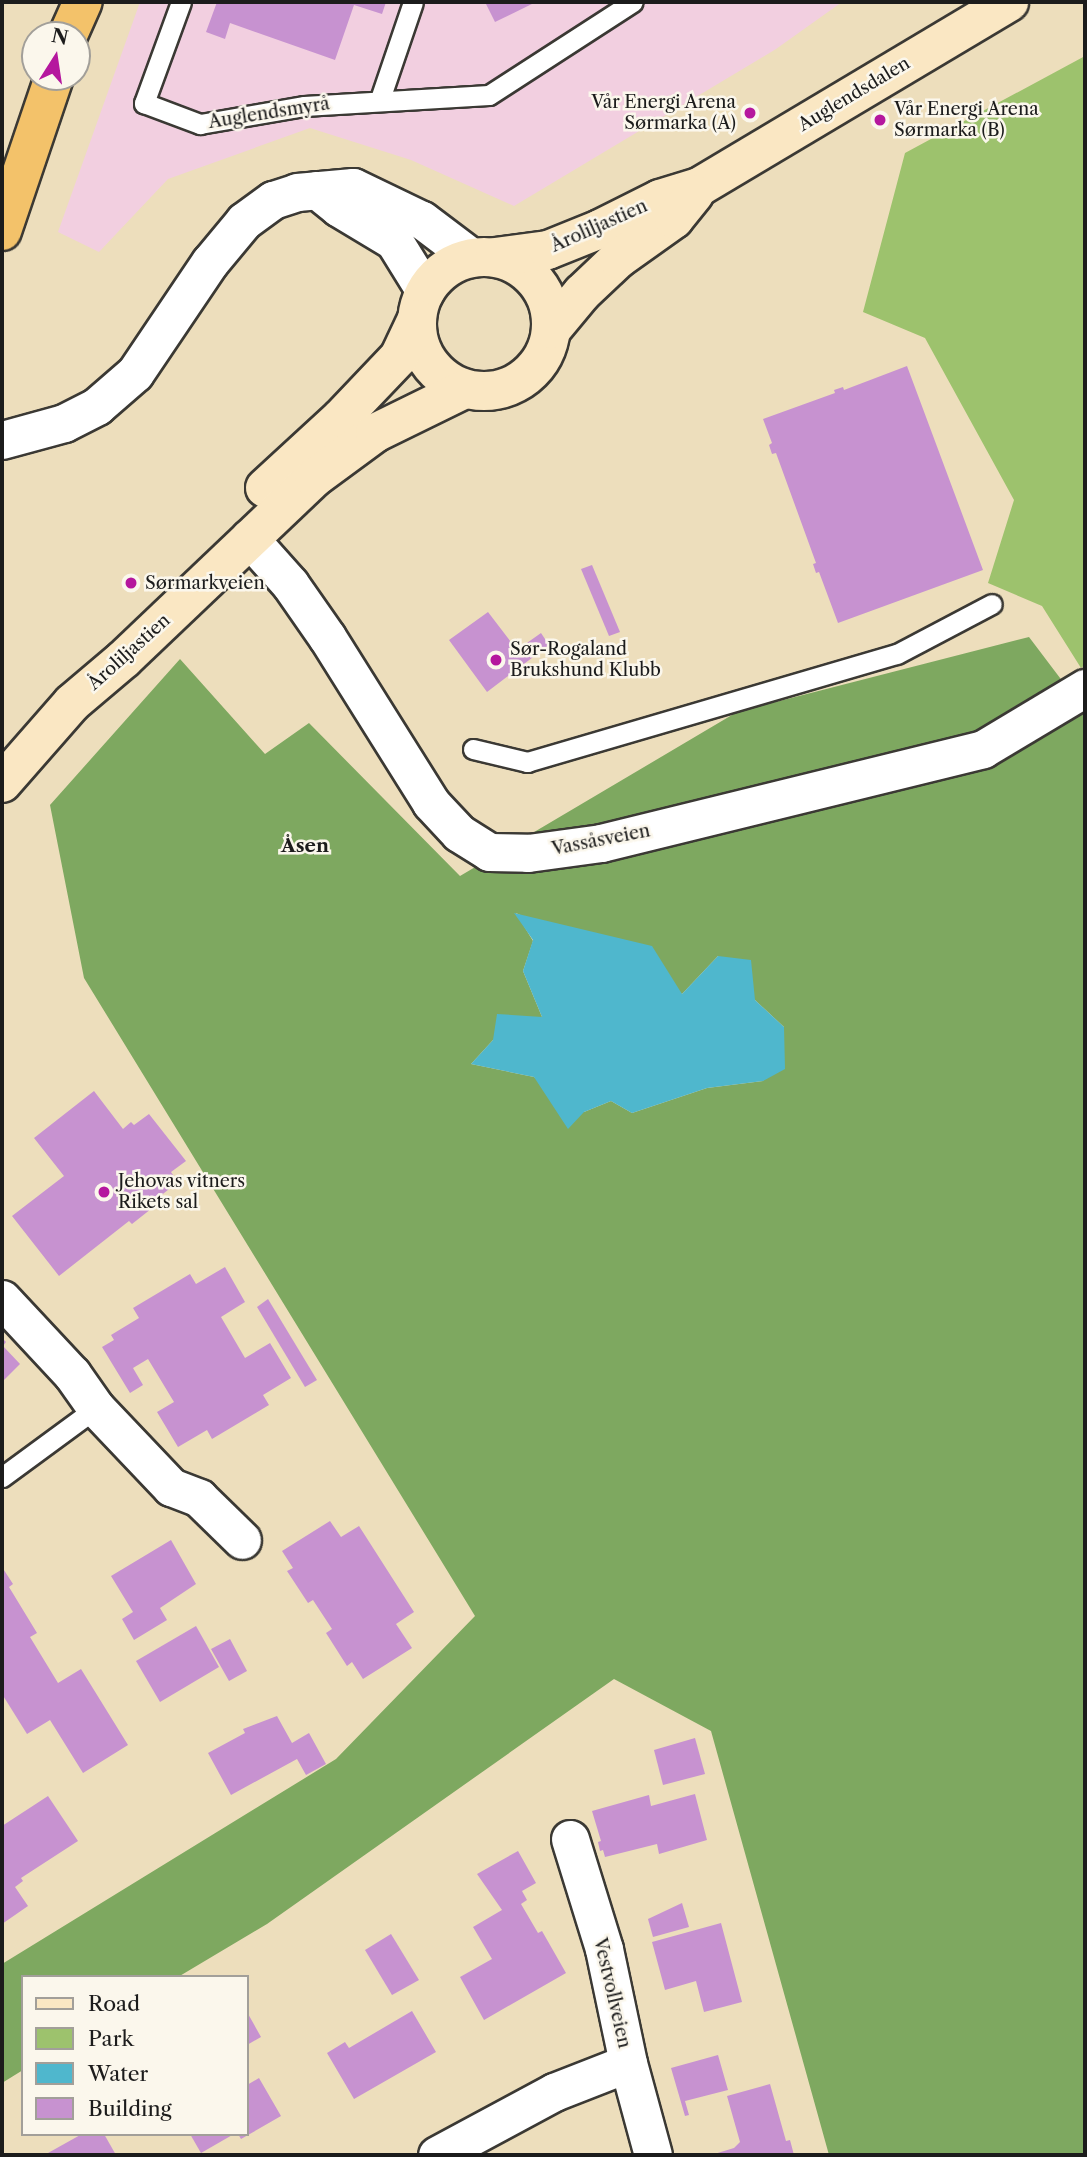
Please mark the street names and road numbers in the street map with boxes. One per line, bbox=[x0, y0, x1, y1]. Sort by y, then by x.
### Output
street label: Auglendsdalen bbox=[794, 52, 914, 136]
street label: Auglendsmyrå bbox=[207, 93, 331, 133]
street label: Åroliljastien bbox=[547, 195, 651, 257]
street label: Åroliljastien bbox=[83, 609, 175, 695]
street label: Vassåsveien bbox=[550, 820, 652, 860]
street label: Vestvollveien bbox=[589, 1936, 635, 2050]

